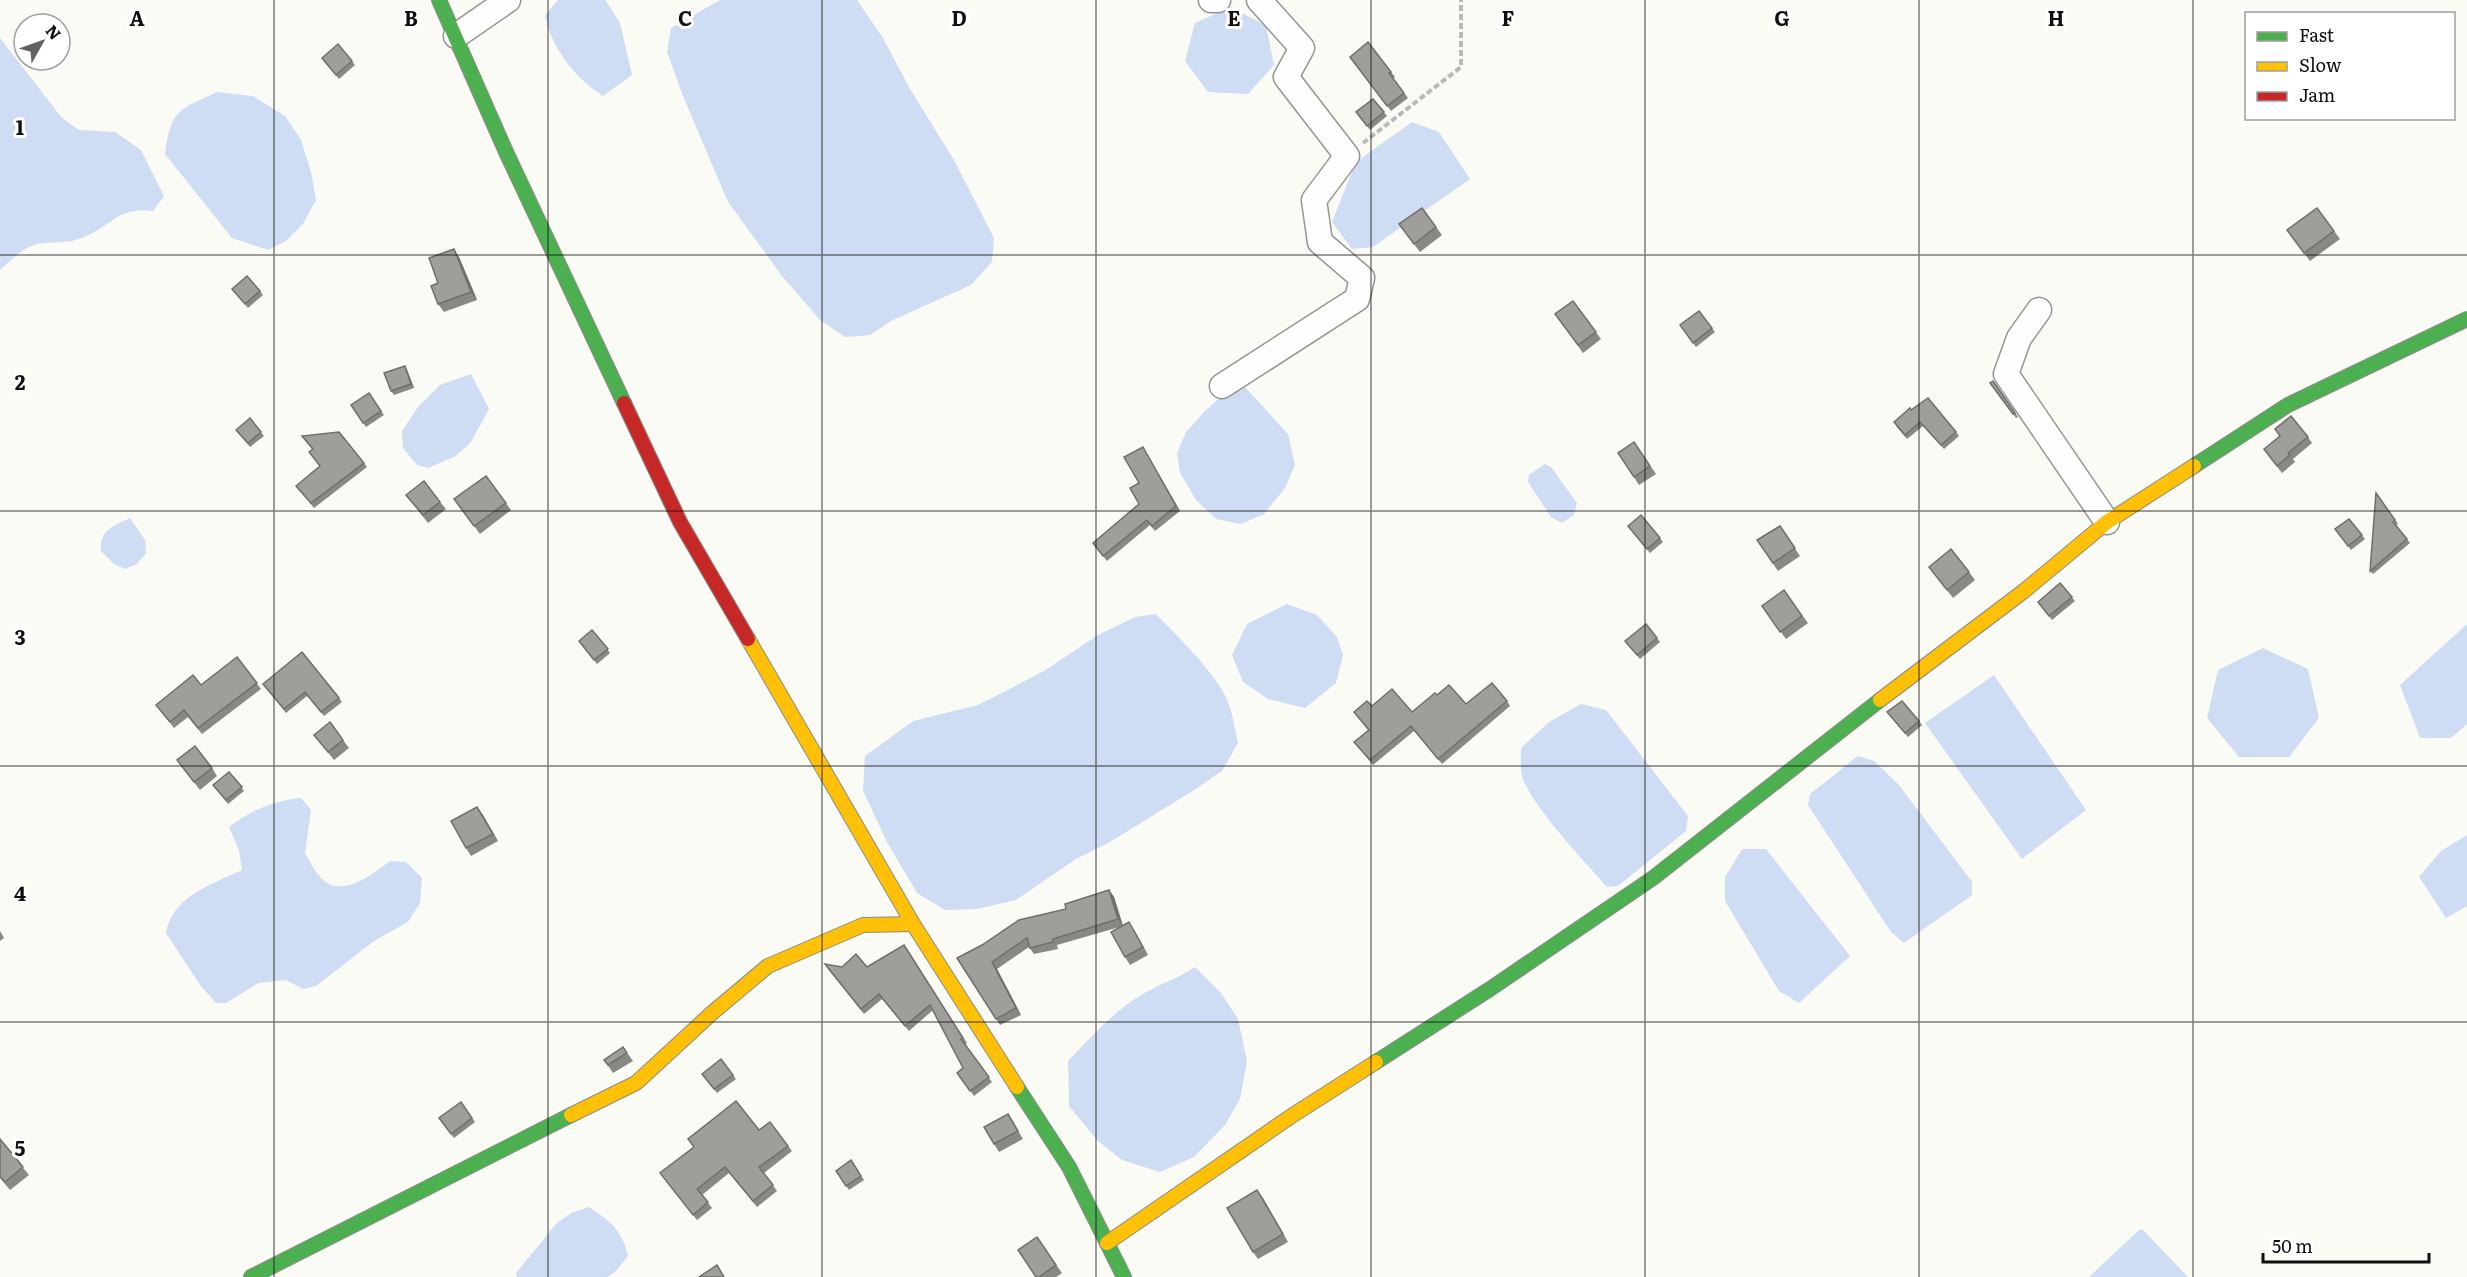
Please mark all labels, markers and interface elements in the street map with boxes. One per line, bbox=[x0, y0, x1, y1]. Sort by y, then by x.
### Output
text: A bbox=[129, 2, 145, 32]
text: B bbox=[404, 2, 418, 32]
text: C bbox=[678, 2, 692, 32]
text: D bbox=[951, 2, 967, 32]
text: E bbox=[1227, 2, 1241, 32]
text: F bbox=[1502, 2, 1515, 32]
text: G bbox=[1774, 2, 1790, 32]
text: H bbox=[2048, 2, 2064, 32]
north arrow bbox=[12, 12, 72, 72]
legend bbox=[2245, 12, 2455, 120]
text: N bbox=[41, 19, 68, 45]
text: Fast bbox=[2299, 21, 2335, 48]
text: Slow bbox=[2299, 51, 2342, 78]
text: Jam bbox=[2299, 81, 2335, 108]
text: 1 bbox=[16, 111, 24, 141]
text: 2 bbox=[15, 366, 26, 396]
text: 3 bbox=[14, 621, 26, 651]
text: 4 bbox=[14, 877, 26, 907]
text: 5 bbox=[15, 1132, 26, 1162]
scale bar bbox=[2263, 1226, 2430, 1264]
text: 50 m bbox=[2272, 1232, 2313, 1259]

